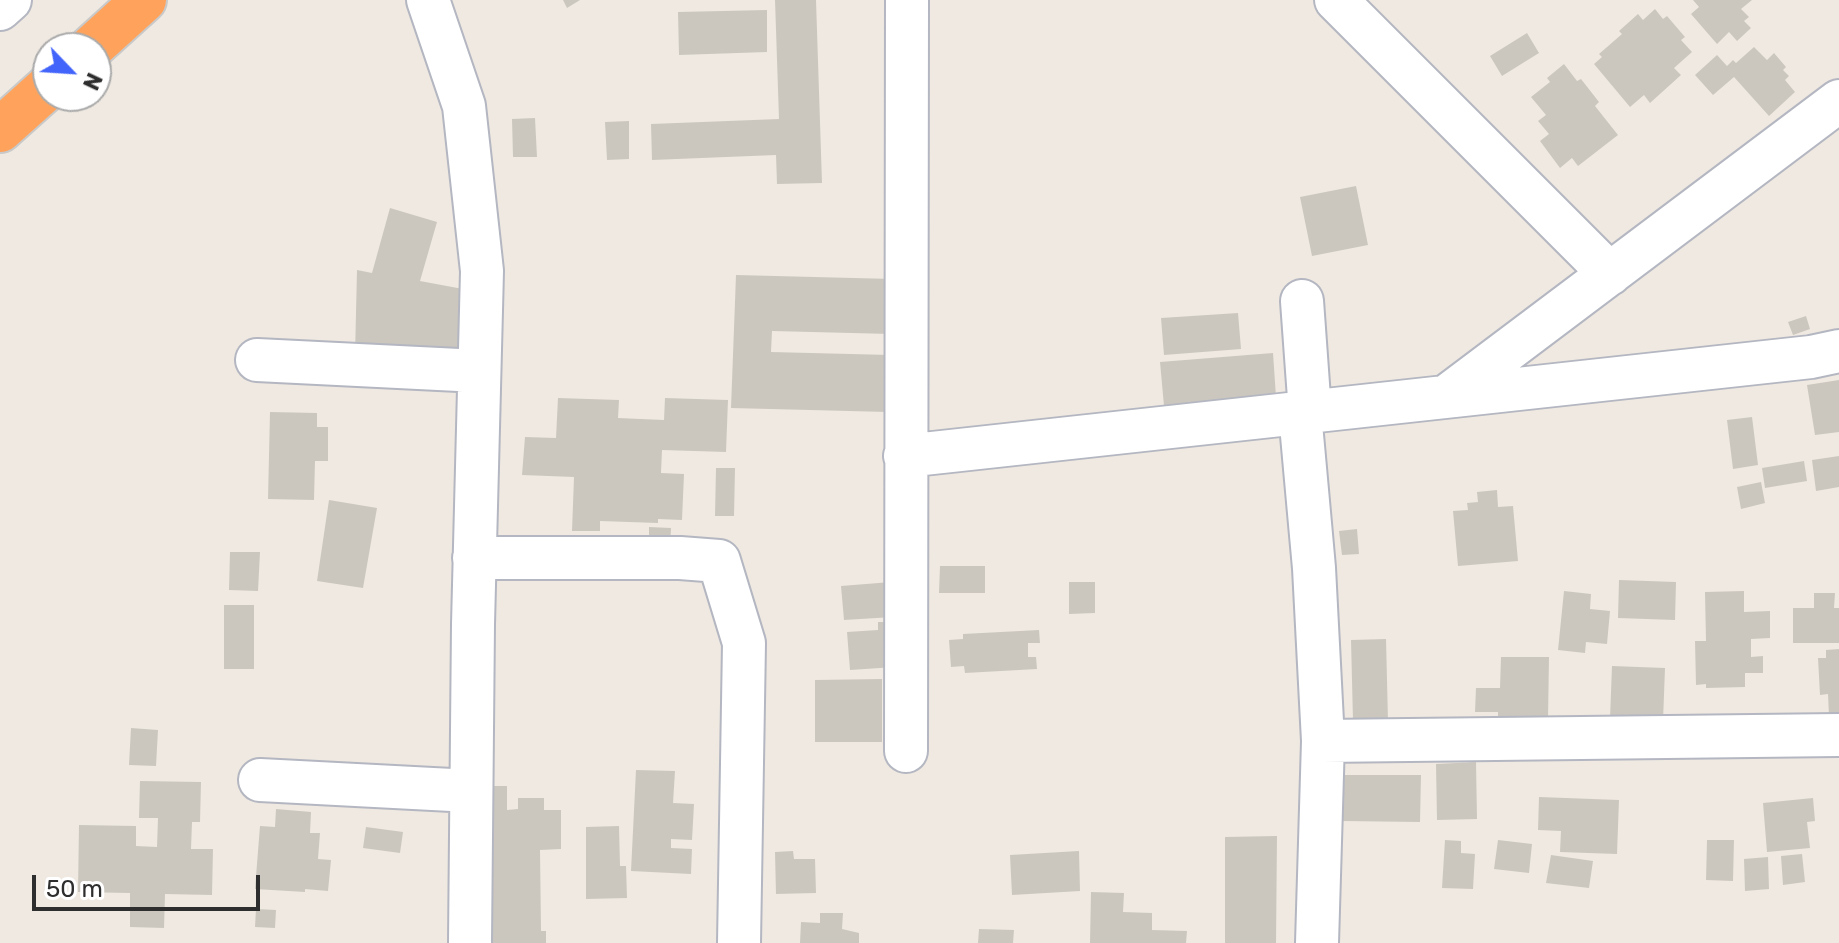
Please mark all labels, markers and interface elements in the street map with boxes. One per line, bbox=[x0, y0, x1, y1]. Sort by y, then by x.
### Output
north arrow bbox=[32, 32, 112, 112]
text: N bbox=[77, 69, 108, 94]
scale bar bbox=[36, 859, 264, 909]
text: 50 m bbox=[46, 875, 103, 903]

